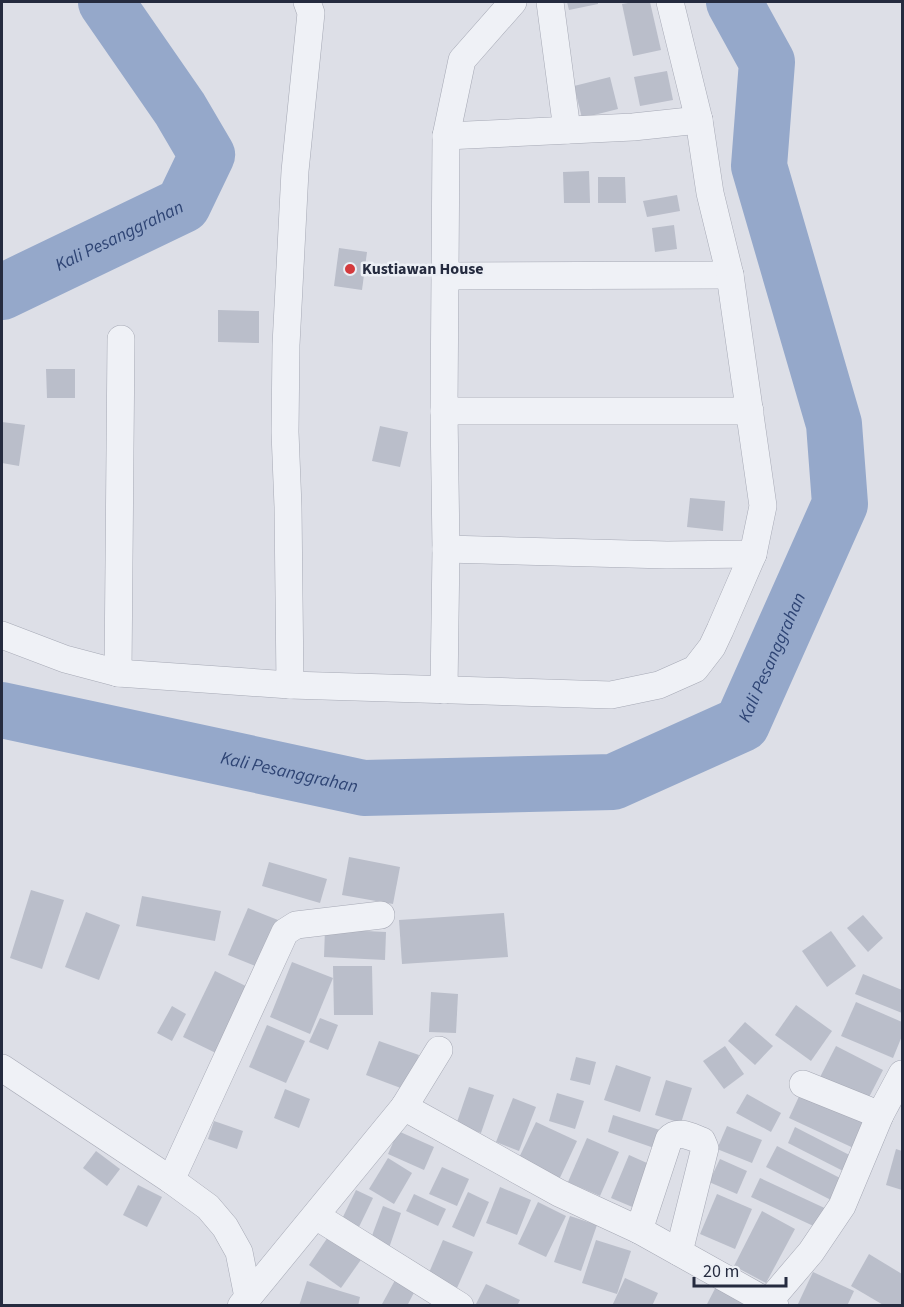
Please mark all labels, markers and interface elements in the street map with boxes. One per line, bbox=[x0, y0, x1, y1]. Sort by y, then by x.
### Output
water label: Kali Pesanggrahan bbox=[51, 194, 188, 277]
place label: Kustiawan House bbox=[362, 258, 484, 280]
marker: Kustiawan House bbox=[343, 262, 357, 276]
water label: Kali Pesanggrahan bbox=[732, 588, 812, 726]
water label: Kali Pesanggrahan bbox=[218, 745, 360, 799]
scale bar bbox=[694, 1250, 786, 1288]
text: 20 m bbox=[703, 1259, 739, 1284]

